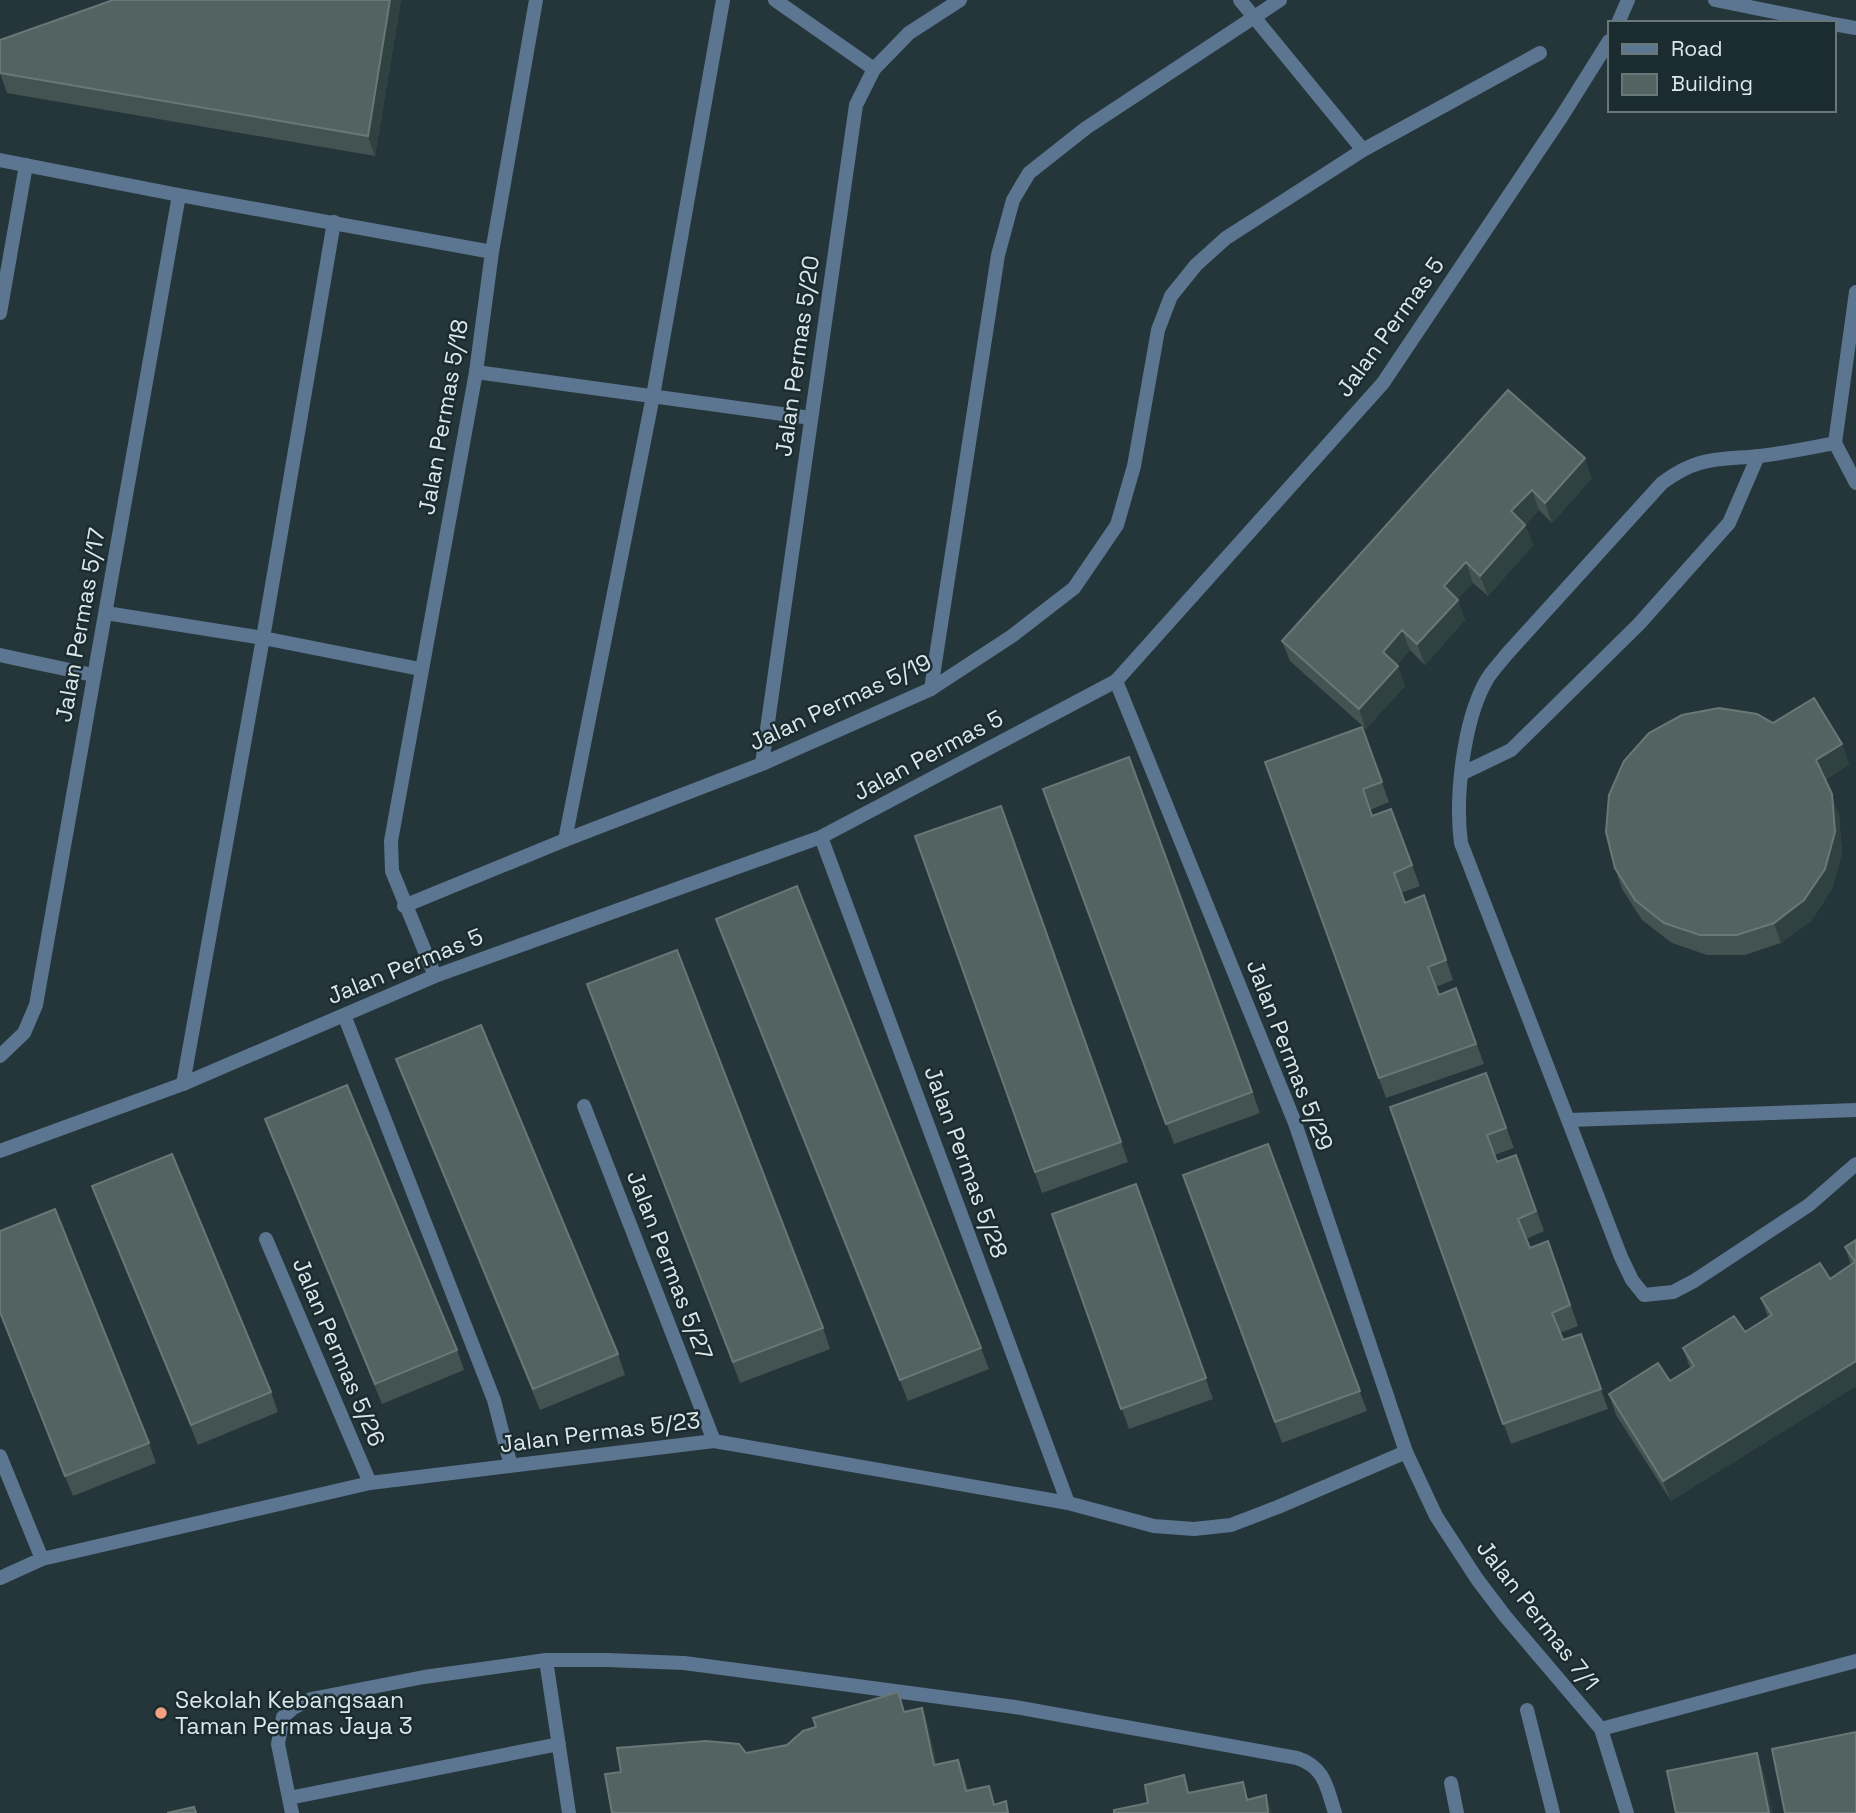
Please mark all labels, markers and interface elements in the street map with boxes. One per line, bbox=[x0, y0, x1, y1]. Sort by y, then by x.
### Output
legend bbox=[1608, 21, 1835, 112]
text: Road bbox=[1671, 35, 1723, 62]
text: Building bbox=[1671, 70, 1753, 97]
street label: Jalan Permas 5 bbox=[1329, 251, 1451, 403]
street label: Jalan Permas 5/20 bbox=[768, 254, 826, 458]
street label: Jalan Permas 5/18 bbox=[411, 317, 475, 517]
street label: Jalan Permas 5/17 bbox=[48, 526, 112, 724]
street label: Jalan Permas 5/19 bbox=[745, 648, 935, 756]
street label: Jalan Permas 5 bbox=[848, 704, 1008, 806]
street label: Jalan Permas 5 bbox=[323, 921, 487, 1011]
street label: Jalan Permas 5/29 bbox=[1240, 955, 1340, 1155]
street label: Jalan Permas 5/28 bbox=[917, 1062, 1015, 1262]
street label: Jalan Permas 5/27 bbox=[620, 1166, 720, 1364]
street label: Jalan Permas 5/26 bbox=[286, 1253, 392, 1451]
street label: Jalan Permas 5/23 bbox=[498, 1405, 702, 1459]
street label: Jalan Permas 7/1 bbox=[1470, 1534, 1606, 1696]
place label: Sekolah Kebangsaan Taman Permas Jaya 3 bbox=[175, 1685, 413, 1741]
marker: Sekolah Kebangsaan Taman Permas Jaya 3 bbox=[153, 1705, 169, 1721]

